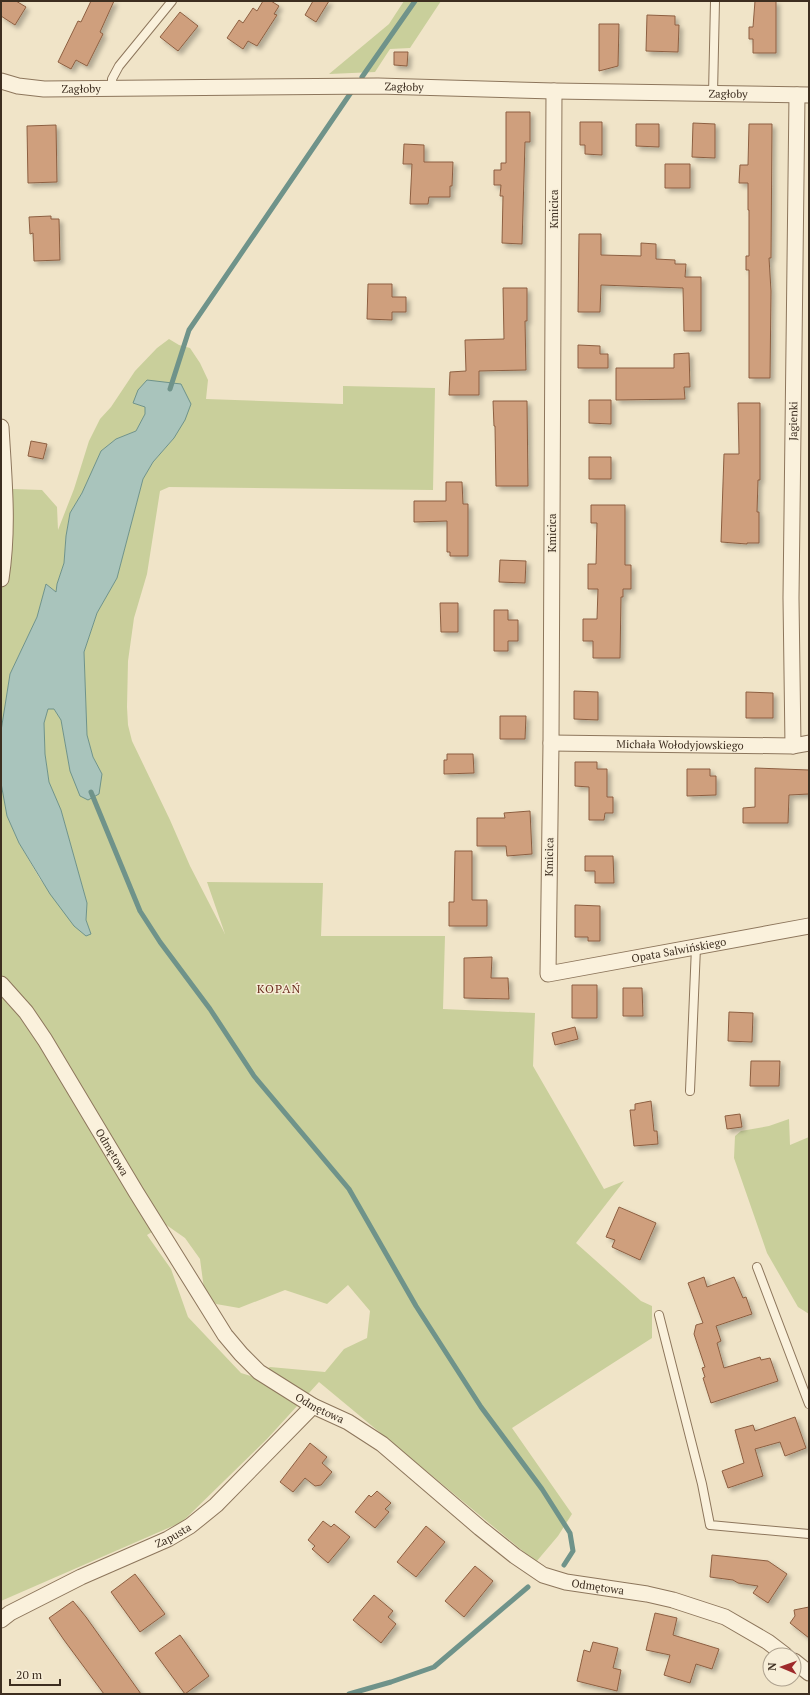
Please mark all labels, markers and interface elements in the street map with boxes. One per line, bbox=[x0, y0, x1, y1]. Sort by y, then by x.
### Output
street label: Zagłoby bbox=[384, 79, 424, 94]
street label: Zagłoby bbox=[61, 81, 101, 96]
street label: Zagłoby bbox=[708, 86, 748, 101]
street label: Kmicica bbox=[547, 189, 561, 229]
street label: Jagienki bbox=[786, 401, 800, 441]
street label: Kmicica bbox=[545, 513, 559, 553]
street label: Michała Wołodyjowskiego bbox=[616, 737, 744, 752]
street label: Kmicica bbox=[542, 837, 556, 877]
street label: Opata Salwińskiego bbox=[630, 934, 727, 966]
district label: KOPAŃ bbox=[257, 981, 301, 996]
street label: Odmętowa bbox=[92, 1126, 132, 1179]
street label: Odmętowa bbox=[293, 1390, 347, 1426]
street label: Zapusta bbox=[153, 1520, 194, 1551]
street label: Odmętowa bbox=[571, 1576, 625, 1598]
north arrow bbox=[762, 1647, 802, 1687]
scale bar bbox=[10, 1661, 60, 1687]
text: N bbox=[765, 1662, 779, 1671]
text: 20 m bbox=[16, 1667, 43, 1682]

